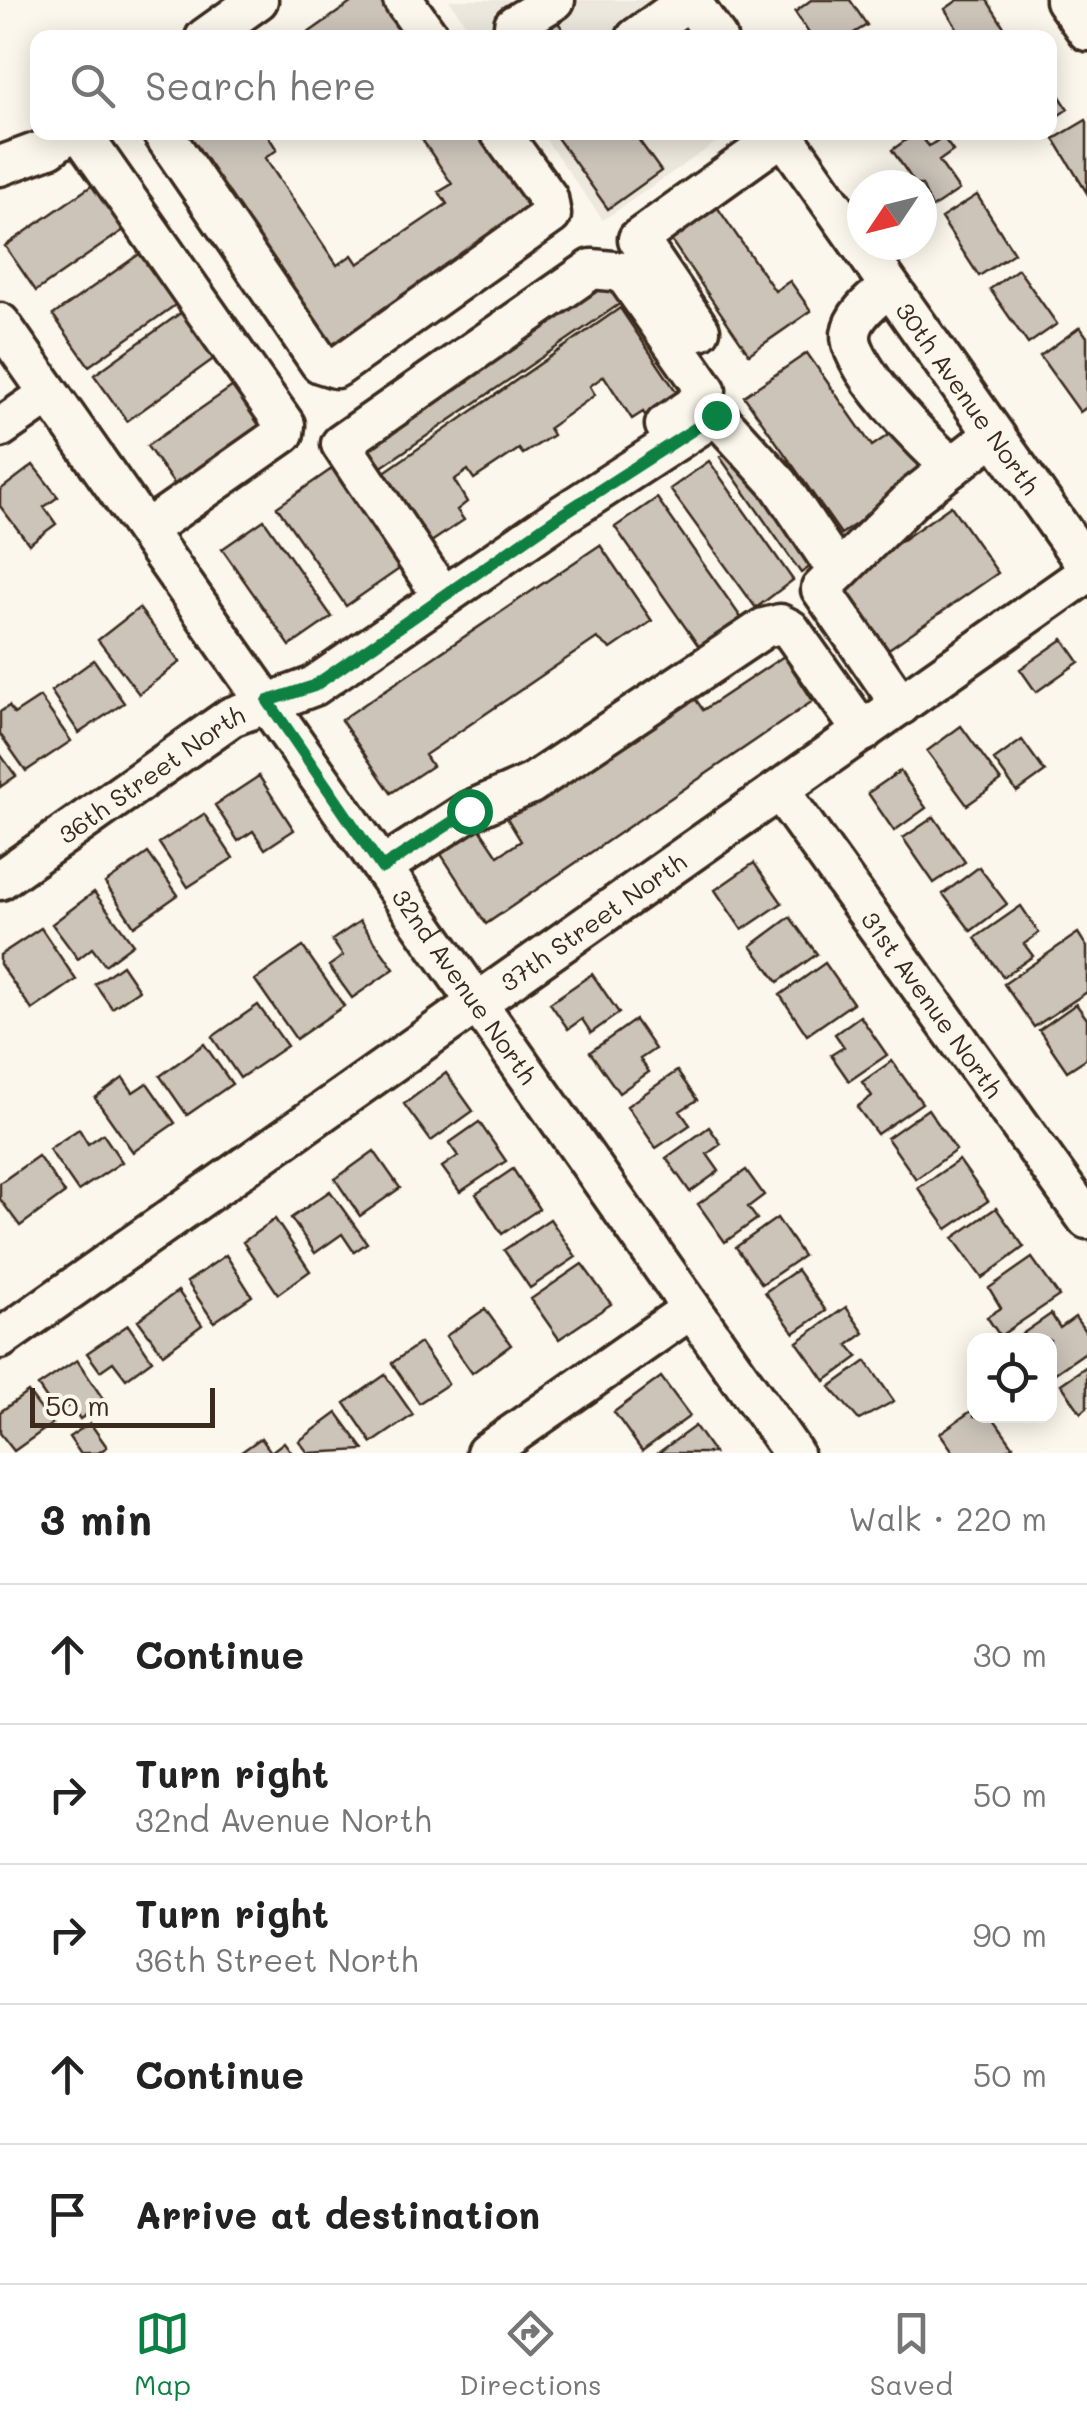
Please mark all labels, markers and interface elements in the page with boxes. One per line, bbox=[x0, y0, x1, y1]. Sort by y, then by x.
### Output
search box bbox=[30, 30, 1057, 140]
icon: search bbox=[65, 58, 120, 113]
text: Search here bbox=[145, 60, 376, 110]
north arrow bbox=[847, 170, 937, 260]
street label: 30th Avenue North bbox=[889, 295, 1047, 500]
route end bbox=[694, 393, 740, 439]
street label: 36th Street North bbox=[51, 697, 249, 850]
route start bbox=[447, 789, 493, 835]
street label: 37th Street North bbox=[493, 845, 692, 998]
street label: 32nd Avenue North bbox=[386, 882, 545, 1090]
street label: 31st Avenue North bbox=[855, 904, 1011, 1104]
map controls bbox=[967, 1333, 1057, 1423]
button: locate bbox=[967, 1333, 1057, 1423]
scale bar bbox=[30, 1383, 215, 1428]
text: 50 m bbox=[45, 1387, 110, 1423]
text: 3 min bbox=[40, 1491, 152, 1546]
text: Walk · 220 m bbox=[848, 1497, 1047, 1539]
icon: ahead bbox=[40, 1627, 95, 1682]
text: Continue bbox=[135, 1629, 304, 1679]
text: 30 m bbox=[973, 1633, 1047, 1675]
text: Turn right bbox=[135, 1748, 329, 1798]
icon: right bbox=[40, 1767, 95, 1822]
text: 50 m bbox=[973, 1773, 1047, 1815]
text: 32nd Avenue North bbox=[135, 1798, 432, 1840]
text: Turn right bbox=[135, 1888, 329, 1938]
icon: right bbox=[40, 1907, 95, 1962]
text: 90 m bbox=[973, 1913, 1047, 1955]
text: 36th Street North bbox=[135, 1938, 418, 1980]
icon: ahead bbox=[40, 2047, 95, 2102]
text: Continue bbox=[135, 2049, 304, 2099]
text: 50 m bbox=[973, 2053, 1047, 2095]
icon: arrive bbox=[40, 2187, 95, 2242]
text: Arrive at destination bbox=[135, 2189, 540, 2239]
tab: Map bbox=[134, 2306, 191, 2402]
tab: Directions bbox=[459, 2306, 602, 2402]
tab: Saved bbox=[870, 2306, 953, 2402]

